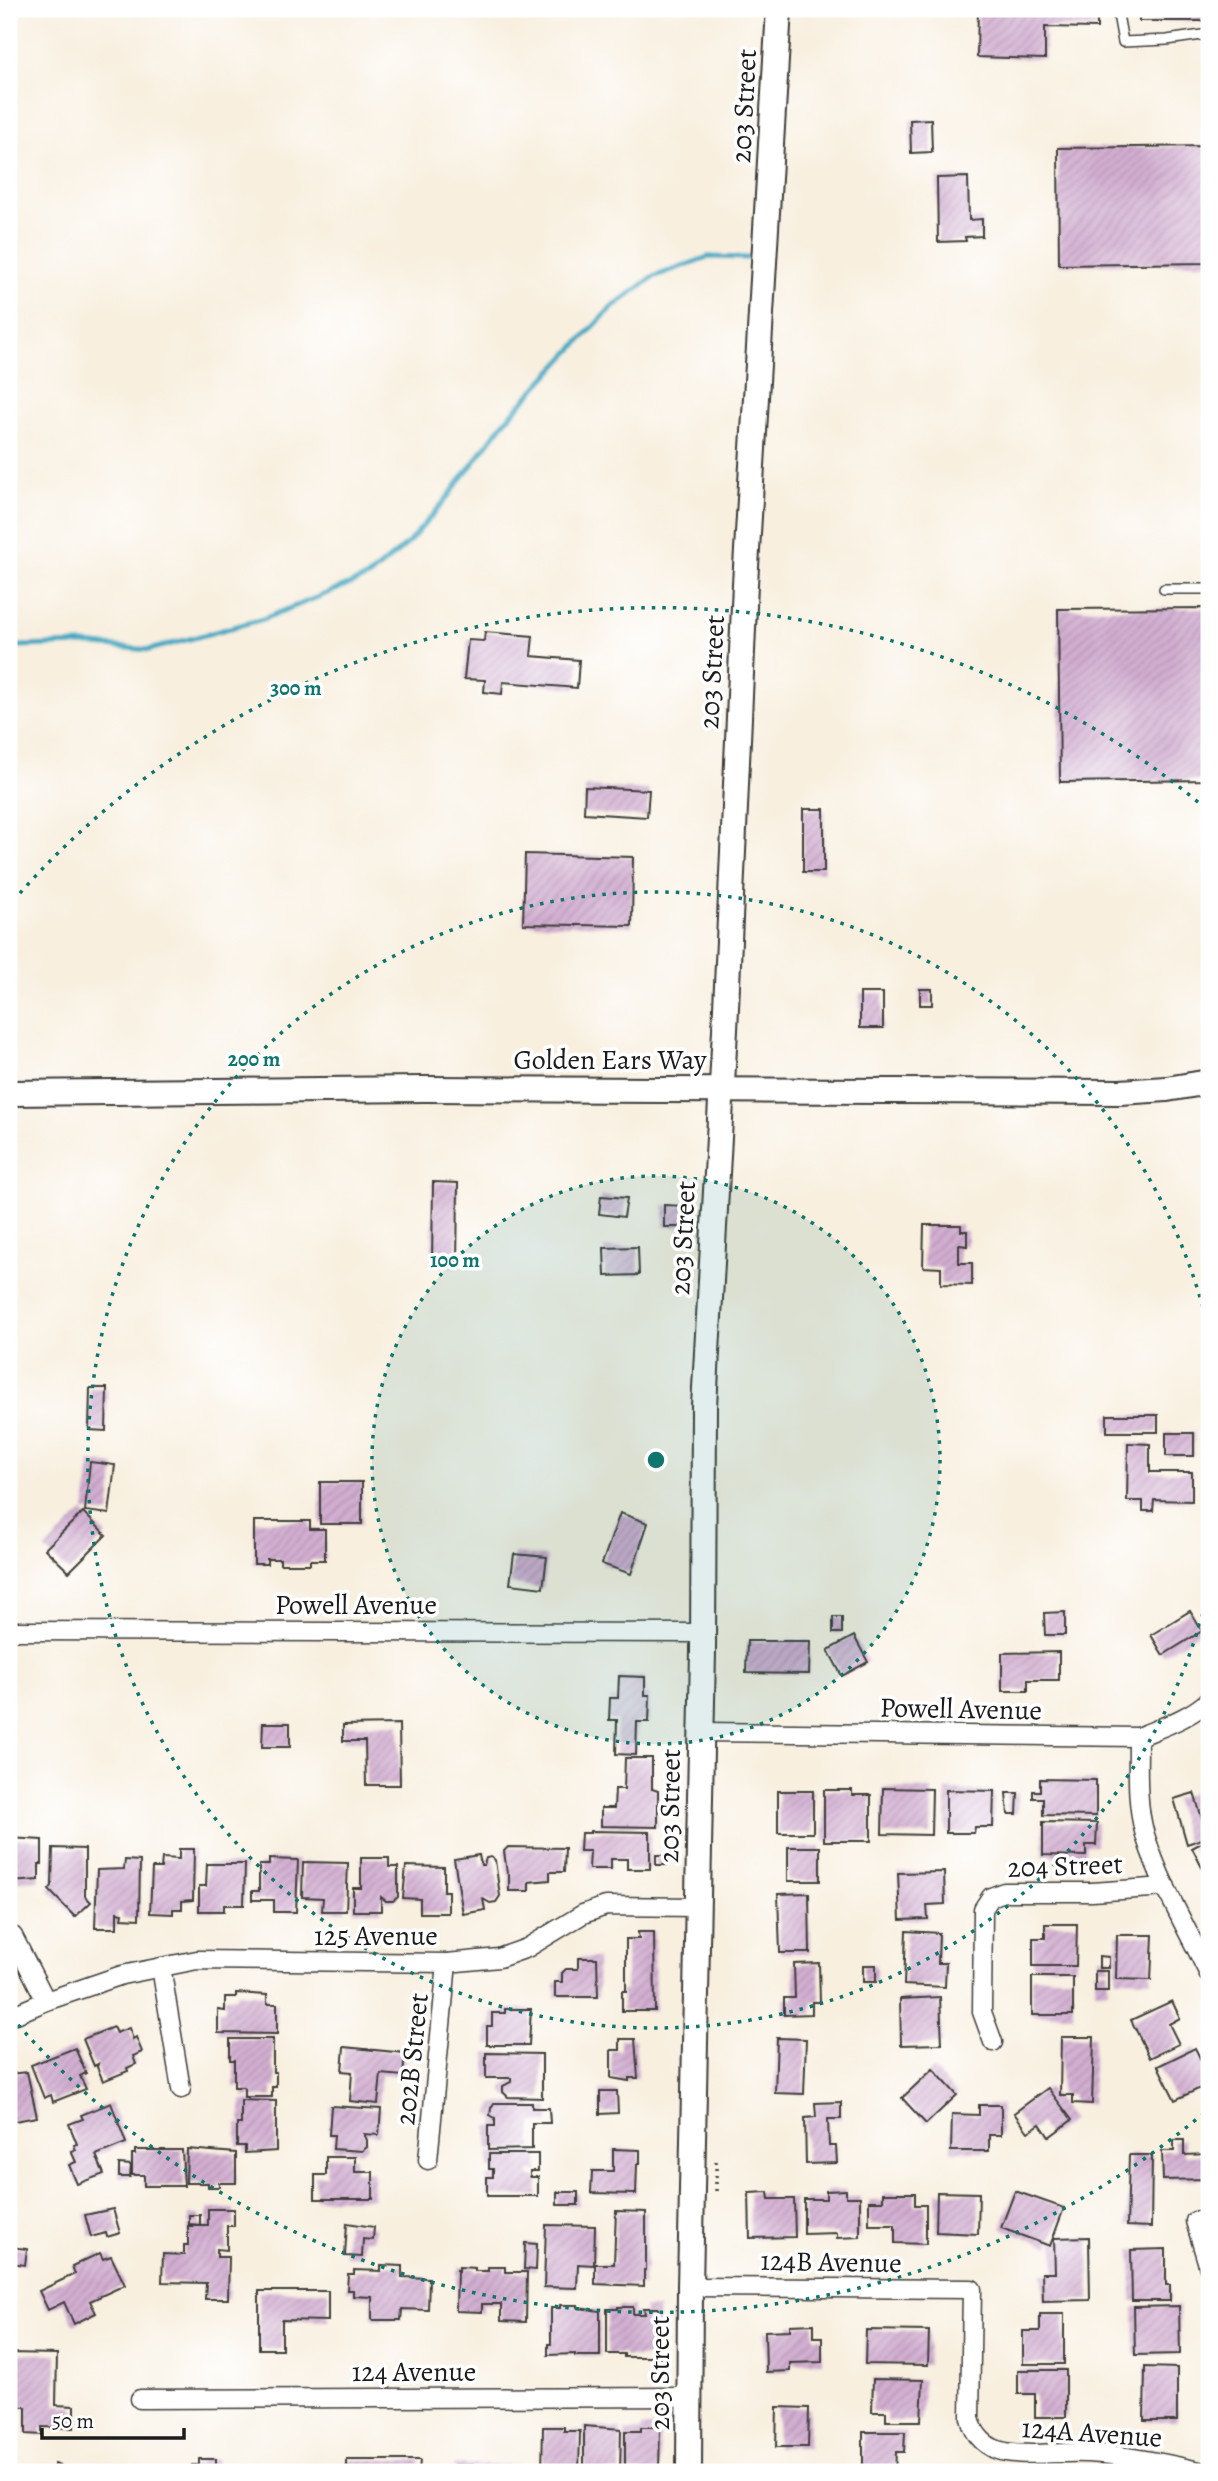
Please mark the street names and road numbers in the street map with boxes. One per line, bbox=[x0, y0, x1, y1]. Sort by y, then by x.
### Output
street label: 203 Street bbox=[722, 48, 766, 164]
street label: 203 Street bbox=[690, 614, 734, 730]
street label: Golden Ears Way bbox=[514, 1041, 707, 1079]
street label: 203 Street bbox=[661, 1180, 705, 1296]
street label: Powell Avenue bbox=[275, 1586, 437, 1624]
street label: Powell Avenue bbox=[880, 1689, 1042, 1729]
street label: 203 Street bbox=[650, 1749, 690, 1863]
street label: 204 Street bbox=[1007, 1845, 1123, 1887]
street label: 125 Avenue bbox=[314, 1917, 438, 1955]
street label: 202B Street bbox=[386, 1991, 438, 2127]
street label: 124B Avenue bbox=[760, 2242, 902, 2282]
street label: 203 Street bbox=[641, 2316, 679, 2430]
street label: 124 Avenue bbox=[352, 2353, 476, 2391]
street label: 124A Avenue bbox=[1020, 2409, 1164, 2457]

